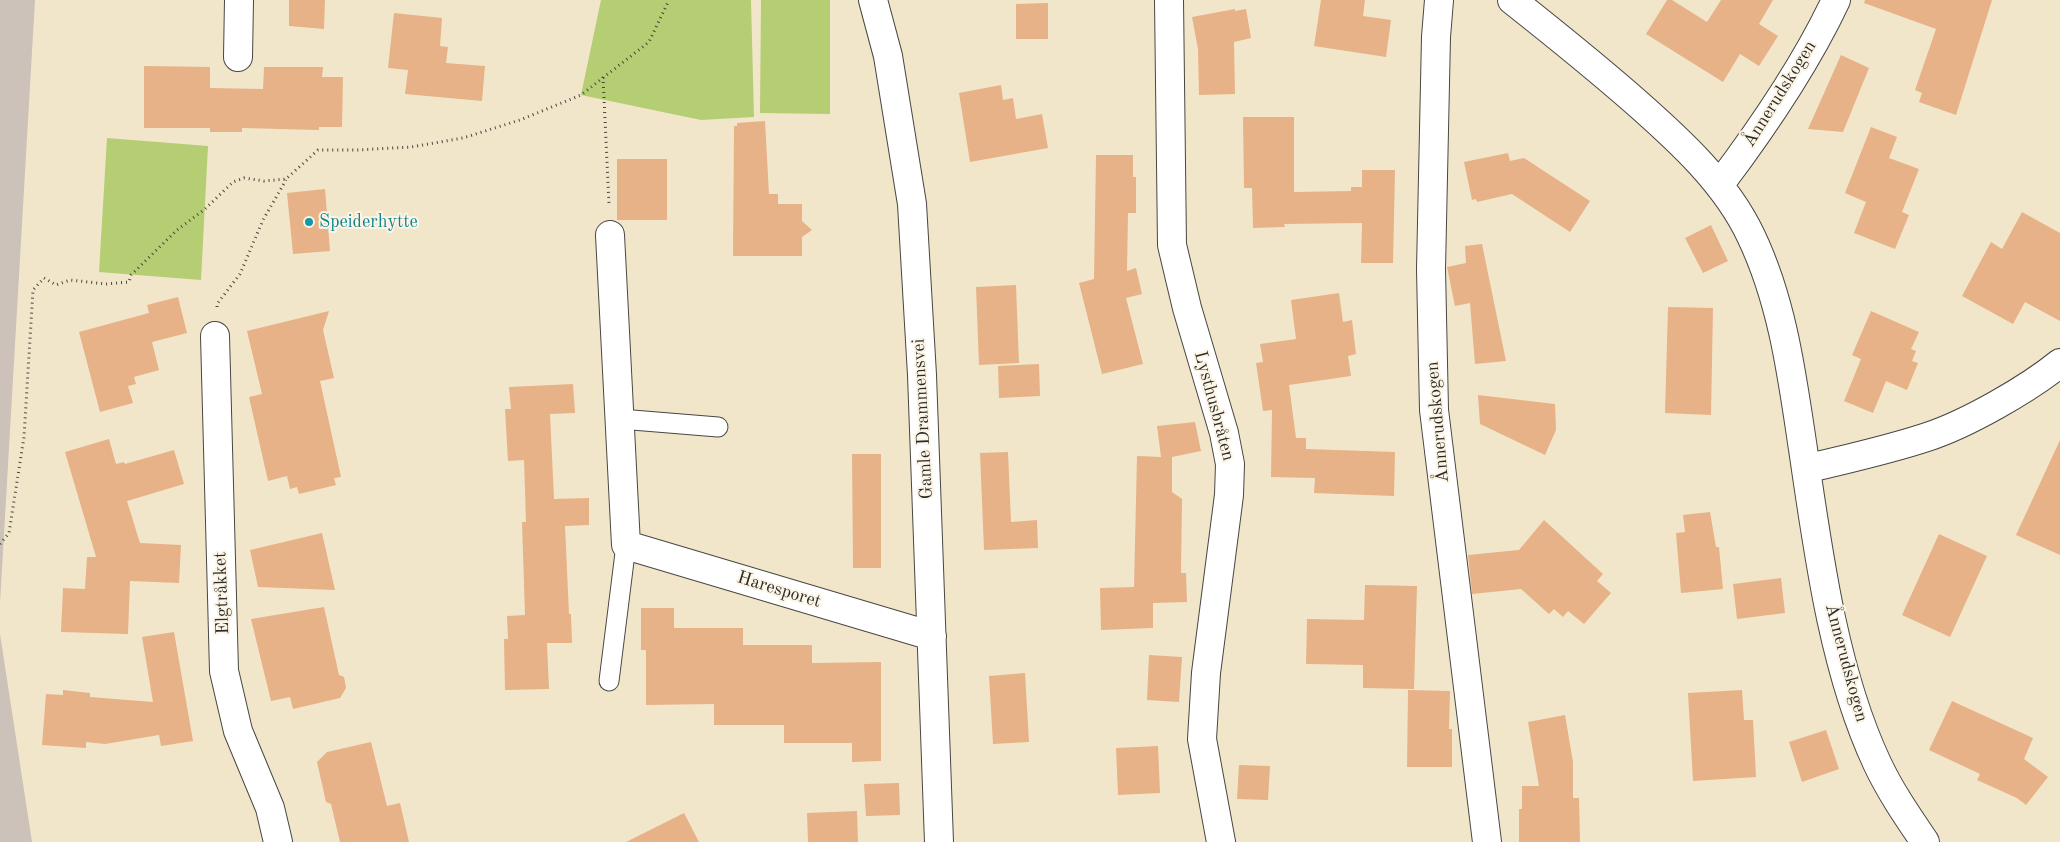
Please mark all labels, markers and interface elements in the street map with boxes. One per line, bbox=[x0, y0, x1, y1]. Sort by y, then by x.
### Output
street label: Ånnerudskogen bbox=[1739, 37, 1821, 151]
place label: Speiderhytte bbox=[319, 211, 418, 233]
marker: Speiderhytte bbox=[303, 216, 315, 228]
street label: Gamle Drammensvei bbox=[908, 338, 938, 500]
street label: Lysthusbråten bbox=[1189, 349, 1239, 463]
street label: Ånnerudskogen bbox=[1422, 360, 1454, 484]
street label: Elgtråkket bbox=[210, 551, 234, 635]
street label: Haresporet bbox=[734, 567, 824, 613]
street label: Ånnerudskogen bbox=[1820, 601, 1872, 725]

